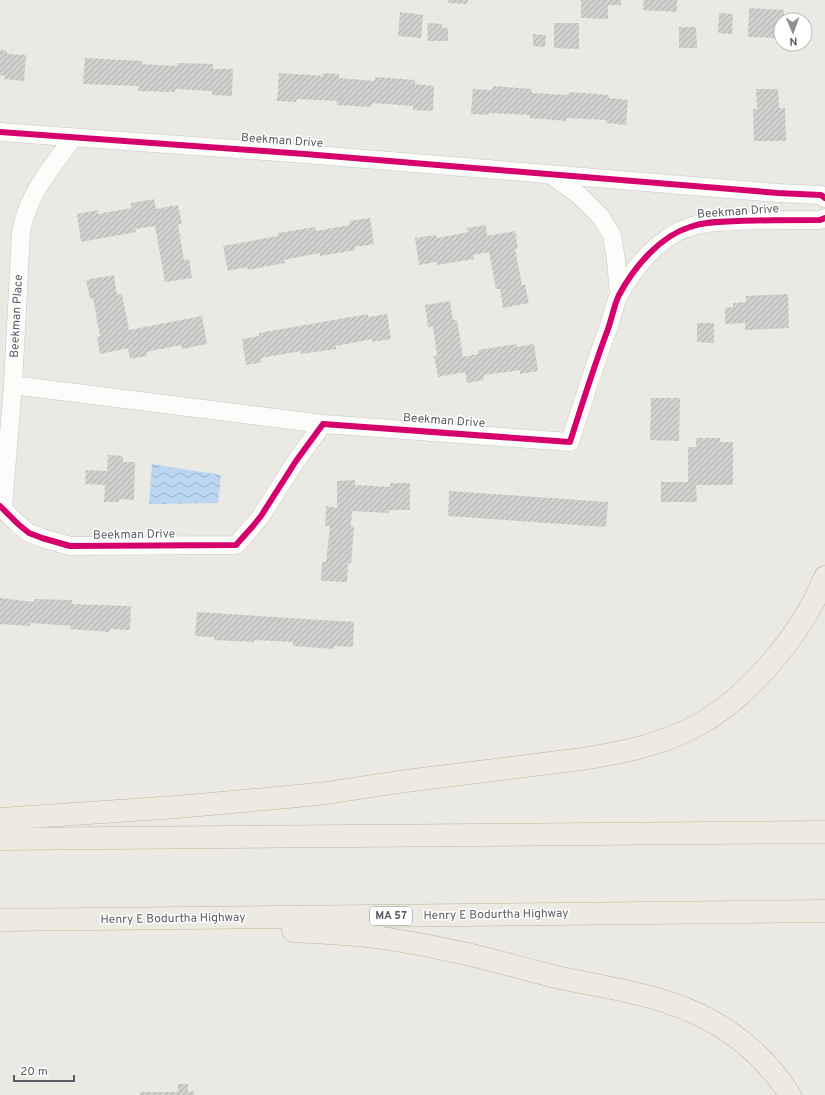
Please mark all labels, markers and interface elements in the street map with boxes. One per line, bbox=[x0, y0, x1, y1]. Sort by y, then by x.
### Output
north arrow bbox=[773, 12, 813, 52]
text: N bbox=[789, 34, 798, 48]
street label: Beekman Drive bbox=[240, 130, 324, 152]
street label: Beekman Drive bbox=[696, 201, 780, 223]
street label: Beekman Place bbox=[7, 274, 27, 358]
street label: Beekman Drive bbox=[402, 410, 486, 432]
street label: Beekman Drive bbox=[93, 526, 175, 544]
street label: Henry E Bodurtha Highway bbox=[423, 906, 569, 924]
road number: MA 57 bbox=[370, 907, 412, 925]
street label: Henry E Bodurtha Highway bbox=[100, 910, 246, 928]
scale bar bbox=[14, 1057, 74, 1083]
text: 20 m bbox=[20, 1064, 48, 1080]

